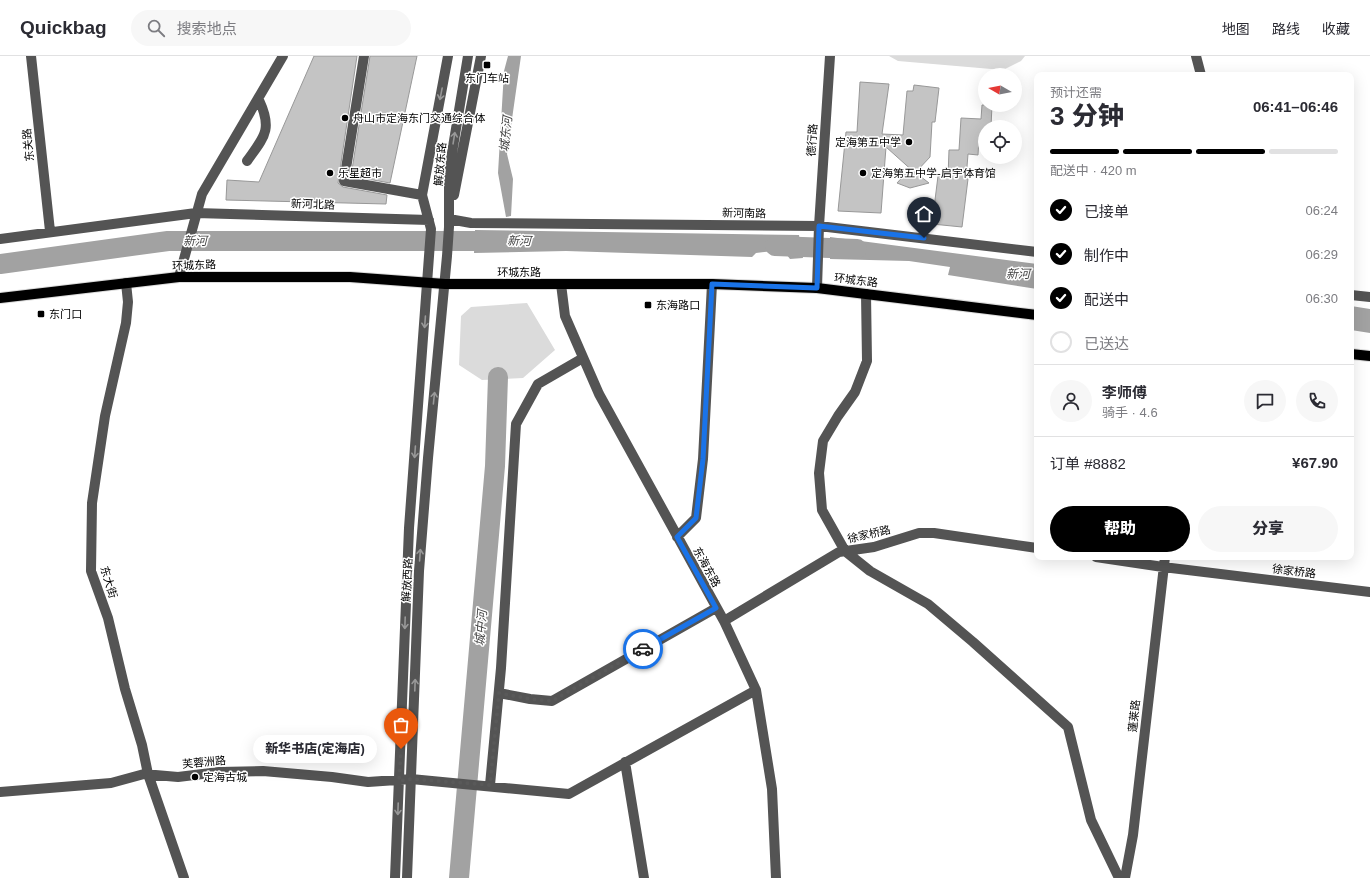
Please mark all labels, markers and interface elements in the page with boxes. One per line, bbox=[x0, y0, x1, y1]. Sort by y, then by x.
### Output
search box bbox=[131, 10, 411, 46]
text: Quickbag bbox=[20, 17, 107, 38]
icon: search bbox=[145, 17, 167, 39]
text: 搜索地点 bbox=[177, 20, 237, 37]
text: 地图 bbox=[1222, 21, 1250, 37]
text: 路线 bbox=[1272, 21, 1300, 37]
text: 收藏 bbox=[1322, 21, 1350, 37]
marker: 东门车站 bbox=[482, 60, 492, 70]
north arrow bbox=[978, 68, 1022, 112]
map controls bbox=[978, 68, 1022, 164]
place label: 东门车站 bbox=[465, 72, 509, 84]
text: 预计还需 bbox=[1050, 85, 1102, 100]
one-way arrow bbox=[437, 87, 445, 100]
text: 06:41–06:46 bbox=[1253, 98, 1338, 115]
text: 3 分钟 bbox=[1050, 101, 1124, 131]
place label: 舟山市定海东门交通综合体 bbox=[353, 112, 486, 124]
marker: 舟山市定海东门交通综合体 bbox=[340, 113, 350, 123]
water label: 城东河 bbox=[497, 113, 515, 153]
button: locate bbox=[978, 120, 1022, 164]
street label: 德行路 bbox=[805, 123, 819, 157]
street label: 东关路 bbox=[20, 128, 36, 162]
one-way arrow bbox=[450, 132, 458, 145]
place label: 定海第五中学 bbox=[835, 136, 901, 148]
marker: 定海第五中学 bbox=[904, 137, 914, 147]
street label: 解放东路 bbox=[432, 142, 448, 186]
text: 配送中 · 420 m bbox=[1050, 163, 1137, 178]
place label: 乐星超市 bbox=[338, 167, 382, 179]
place label: 定海第五中学-启宇体育馆 bbox=[871, 167, 996, 179]
marker: 乐星超市 bbox=[325, 168, 335, 178]
marker: 定海第五中学-启宇体育馆 bbox=[858, 168, 868, 178]
street label: 新河北路 bbox=[291, 197, 335, 211]
pin bbox=[907, 197, 941, 238]
icon: check bbox=[1050, 199, 1072, 221]
icon: home bbox=[913, 203, 935, 225]
text: 已接单 bbox=[1084, 203, 1129, 220]
text: 06:24 bbox=[1305, 203, 1338, 218]
street label: 新河南路 bbox=[722, 207, 766, 219]
water label: 新河 bbox=[183, 234, 209, 248]
water label: 新河 bbox=[507, 234, 533, 248]
icon: check bbox=[1050, 243, 1072, 265]
text: 制作中 bbox=[1084, 247, 1129, 264]
text: 06:29 bbox=[1305, 247, 1338, 262]
street label: 环城东路 bbox=[172, 258, 216, 272]
street label: 环城东路 bbox=[497, 266, 541, 278]
water label: 新河 bbox=[1006, 267, 1032, 281]
street label: 环城东路 bbox=[833, 271, 879, 289]
icon: check bbox=[1050, 287, 1072, 309]
text: 配送中 bbox=[1084, 291, 1129, 308]
text: 06:30 bbox=[1305, 291, 1338, 306]
place label: 东海路口 bbox=[656, 299, 700, 311]
marker: 东海路口 bbox=[643, 300, 653, 310]
place label: 东门口 bbox=[49, 308, 82, 320]
marker: 东门口 bbox=[36, 309, 46, 319]
one-way arrow bbox=[421, 315, 428, 328]
text: 已送达 bbox=[1084, 335, 1129, 352]
button: person bbox=[1050, 380, 1092, 422]
button: chat bbox=[1244, 380, 1286, 422]
button: phone bbox=[1296, 380, 1338, 422]
text: 李师傅 bbox=[1102, 384, 1147, 401]
one-way arrow bbox=[430, 392, 437, 405]
text: 骑手 · 4.6 bbox=[1102, 405, 1158, 420]
one-way arrow bbox=[411, 445, 418, 458]
text: ¥67.90 bbox=[1292, 454, 1338, 471]
text: 订单 #8882 bbox=[1050, 455, 1126, 472]
button: 帮助 bbox=[1050, 506, 1190, 552]
button: 分享 bbox=[1198, 506, 1338, 552]
street label: 徐家桥路 bbox=[846, 523, 892, 545]
street label: 东海东路 bbox=[691, 545, 723, 589]
one-way arrow bbox=[417, 549, 424, 562]
street label: 解放西路 bbox=[400, 558, 414, 602]
street label: 徐家桥路 bbox=[1271, 562, 1317, 580]
street label: 东大街 bbox=[98, 564, 120, 600]
water label: 城中河 bbox=[472, 607, 490, 647]
one-way arrow bbox=[402, 616, 409, 629]
courier bbox=[623, 629, 663, 669]
icon: car bbox=[632, 638, 654, 660]
one-way arrow bbox=[411, 679, 419, 692]
street label: 蓬莱路 bbox=[1126, 699, 1142, 733]
pin bbox=[384, 708, 418, 749]
icon: bag bbox=[390, 714, 412, 736]
callout: 新华书店(定海店) bbox=[253, 735, 377, 763]
text: 新华书店(定海店) bbox=[265, 741, 365, 756]
street label: 芙蓉洲路 bbox=[182, 754, 226, 770]
place label: 定海古城 bbox=[203, 771, 247, 783]
marker: 定海古城 bbox=[190, 772, 200, 782]
one-way arrow bbox=[395, 802, 402, 815]

